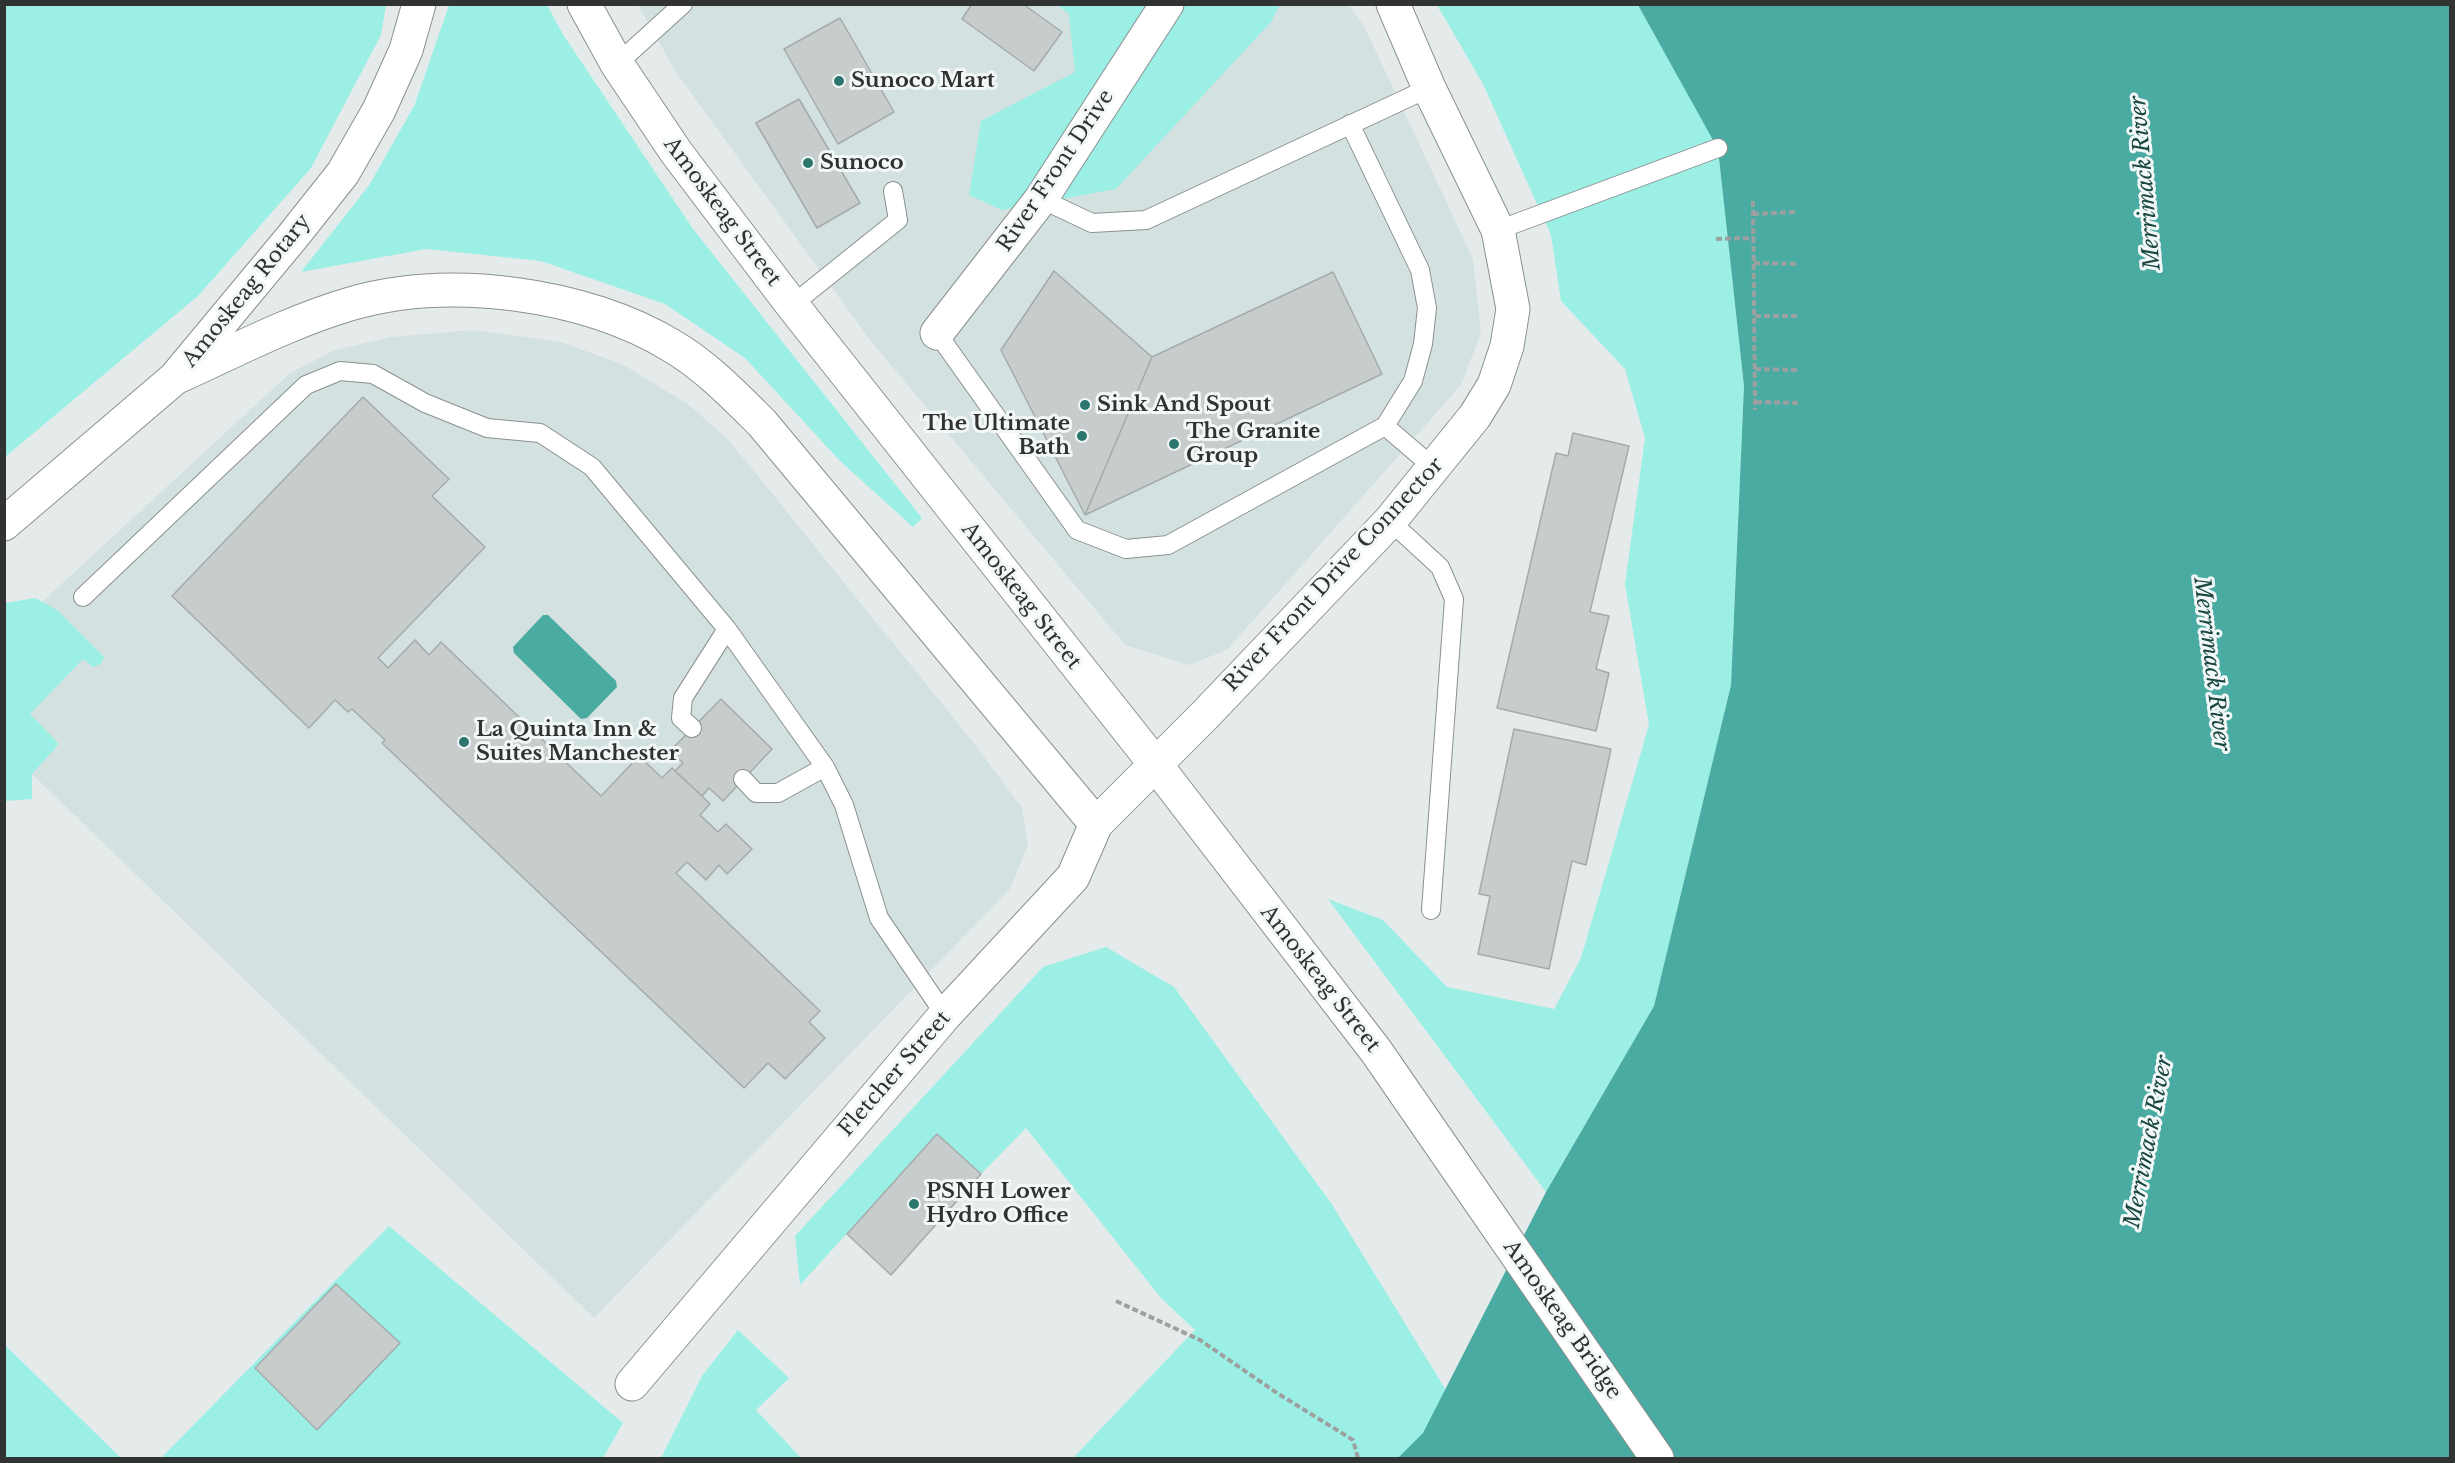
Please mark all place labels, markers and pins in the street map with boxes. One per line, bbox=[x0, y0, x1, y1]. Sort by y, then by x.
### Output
place label: Sunoco Mart bbox=[851, 68, 995, 94]
marker: Sunoco Mart bbox=[832, 74, 846, 88]
place label: Sunoco bbox=[820, 150, 904, 176]
marker: Sunoco bbox=[801, 156, 815, 170]
place label: Sink And Spout bbox=[1097, 392, 1271, 418]
marker: Sink And Spout bbox=[1078, 398, 1092, 412]
place label: The Ultimate Bath bbox=[922, 411, 1070, 461]
place label: The Granite Group bbox=[1186, 419, 1320, 469]
marker: The Ultimate Bath bbox=[1075, 429, 1089, 443]
marker: The Granite Group bbox=[1167, 437, 1181, 451]
place label: La Quinta Inn & Suites Manchester bbox=[476, 717, 679, 767]
marker: La Quinta Inn & Suites Manchester bbox=[457, 735, 471, 749]
place label: PSNH Lower Hydro Office bbox=[926, 1179, 1070, 1229]
marker: PSNH Lower Hydro Office bbox=[907, 1197, 921, 1211]

